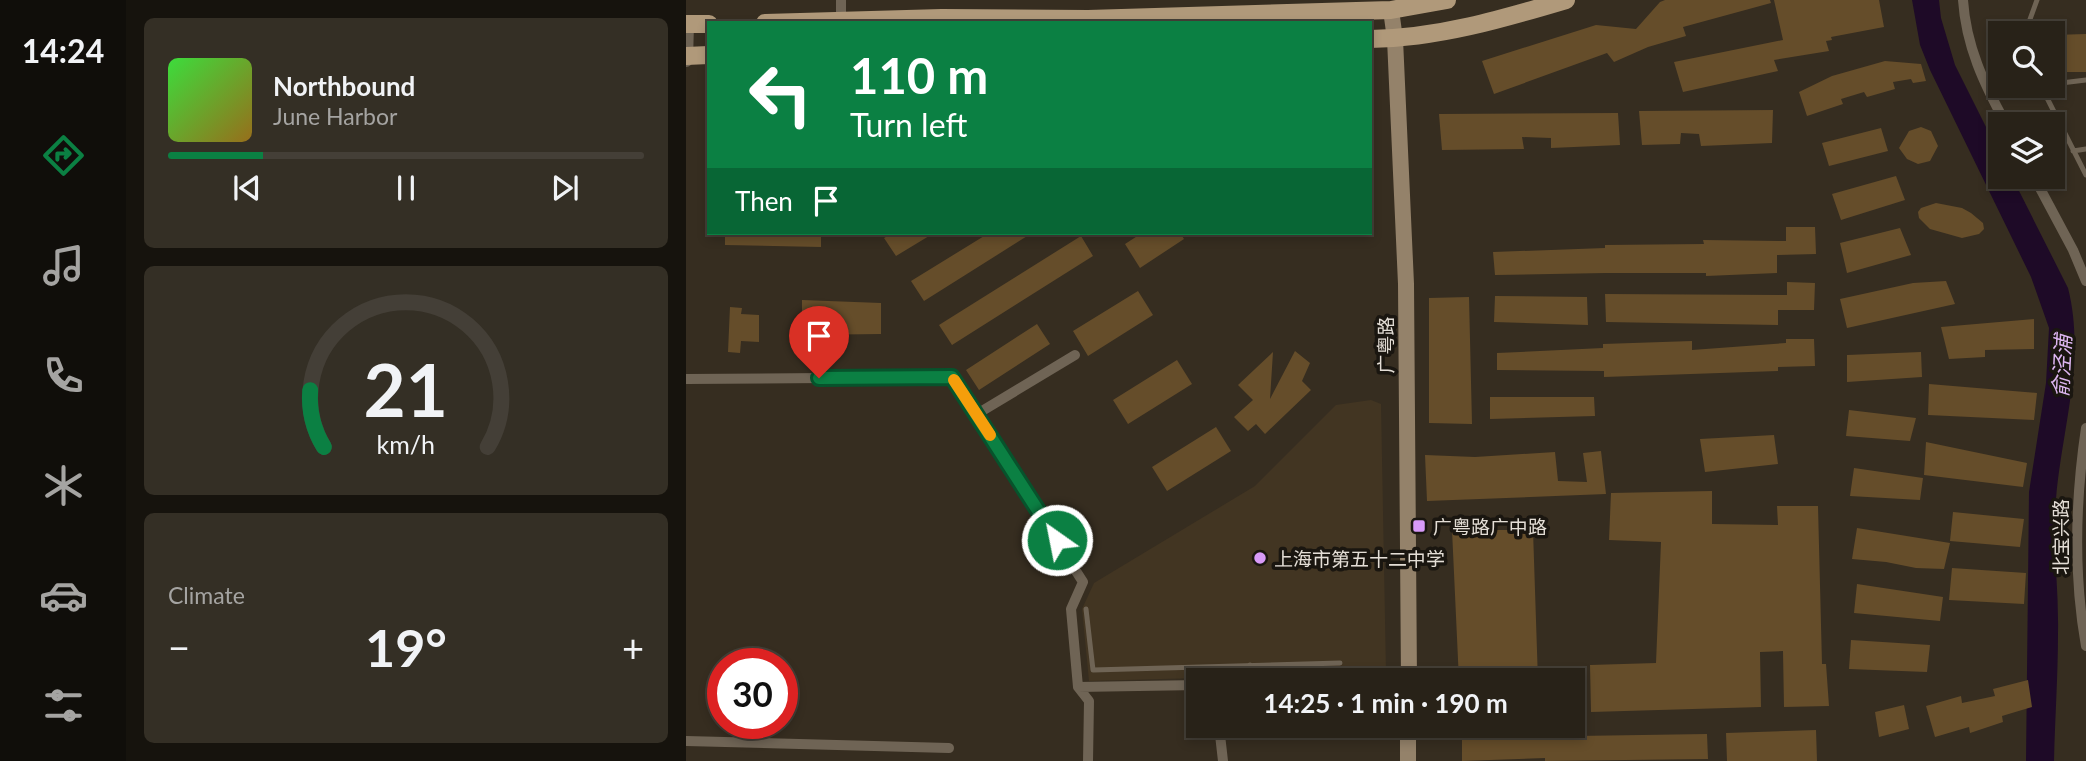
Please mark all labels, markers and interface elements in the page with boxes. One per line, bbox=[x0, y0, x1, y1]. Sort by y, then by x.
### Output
map controls bbox=[1988, 21, 2065, 189]
button: search bbox=[1988, 21, 2065, 98]
text: 14:24 bbox=[22, 31, 104, 70]
text: 110 m bbox=[850, 46, 988, 104]
icon: left bbox=[735, 49, 826, 140]
text: Northbound bbox=[273, 70, 415, 102]
text: June Harbor bbox=[273, 102, 397, 130]
text: Turn left bbox=[850, 105, 967, 144]
button: layers bbox=[1988, 112, 2065, 189]
icon: directions bbox=[39, 131, 88, 180]
icon: previous bbox=[228, 169, 266, 207]
icon: pause bbox=[387, 169, 425, 207]
icon: next bbox=[546, 169, 584, 207]
icon: arrive bbox=[807, 182, 845, 220]
text: Then bbox=[735, 185, 793, 217]
icon: music bbox=[39, 241, 88, 290]
pin bbox=[789, 306, 849, 378]
street label: 广粤路 bbox=[1374, 316, 1397, 374]
icon: arrive bbox=[800, 317, 838, 355]
water label: 俞泾浦 bbox=[2047, 331, 2075, 398]
text: 21 bbox=[364, 345, 448, 433]
icon: phone bbox=[39, 351, 88, 400]
text: km/h bbox=[377, 428, 435, 458]
icon: climate bbox=[39, 461, 88, 510]
street label: 北宝兴路 bbox=[2049, 499, 2072, 575]
position arrow bbox=[1020, 503, 1094, 577]
place label: 广粤路广中路 bbox=[1433, 515, 1547, 538]
marker: 广粤路广中路 bbox=[1411, 518, 1427, 534]
place label: 上海市第五十二中学 bbox=[1274, 547, 1445, 570]
marker: 上海市第五十二中学 bbox=[1252, 550, 1268, 566]
icon: car bbox=[39, 571, 88, 620]
text: Climate bbox=[168, 581, 245, 609]
text: 19° bbox=[365, 616, 447, 678]
text: − bbox=[168, 624, 190, 670]
text: + bbox=[622, 624, 644, 670]
speed limit sign: 30 bbox=[707, 648, 798, 739]
icon: filters bbox=[39, 681, 88, 730]
text: 14:25 · 1 min · 190 m bbox=[1263, 687, 1508, 719]

